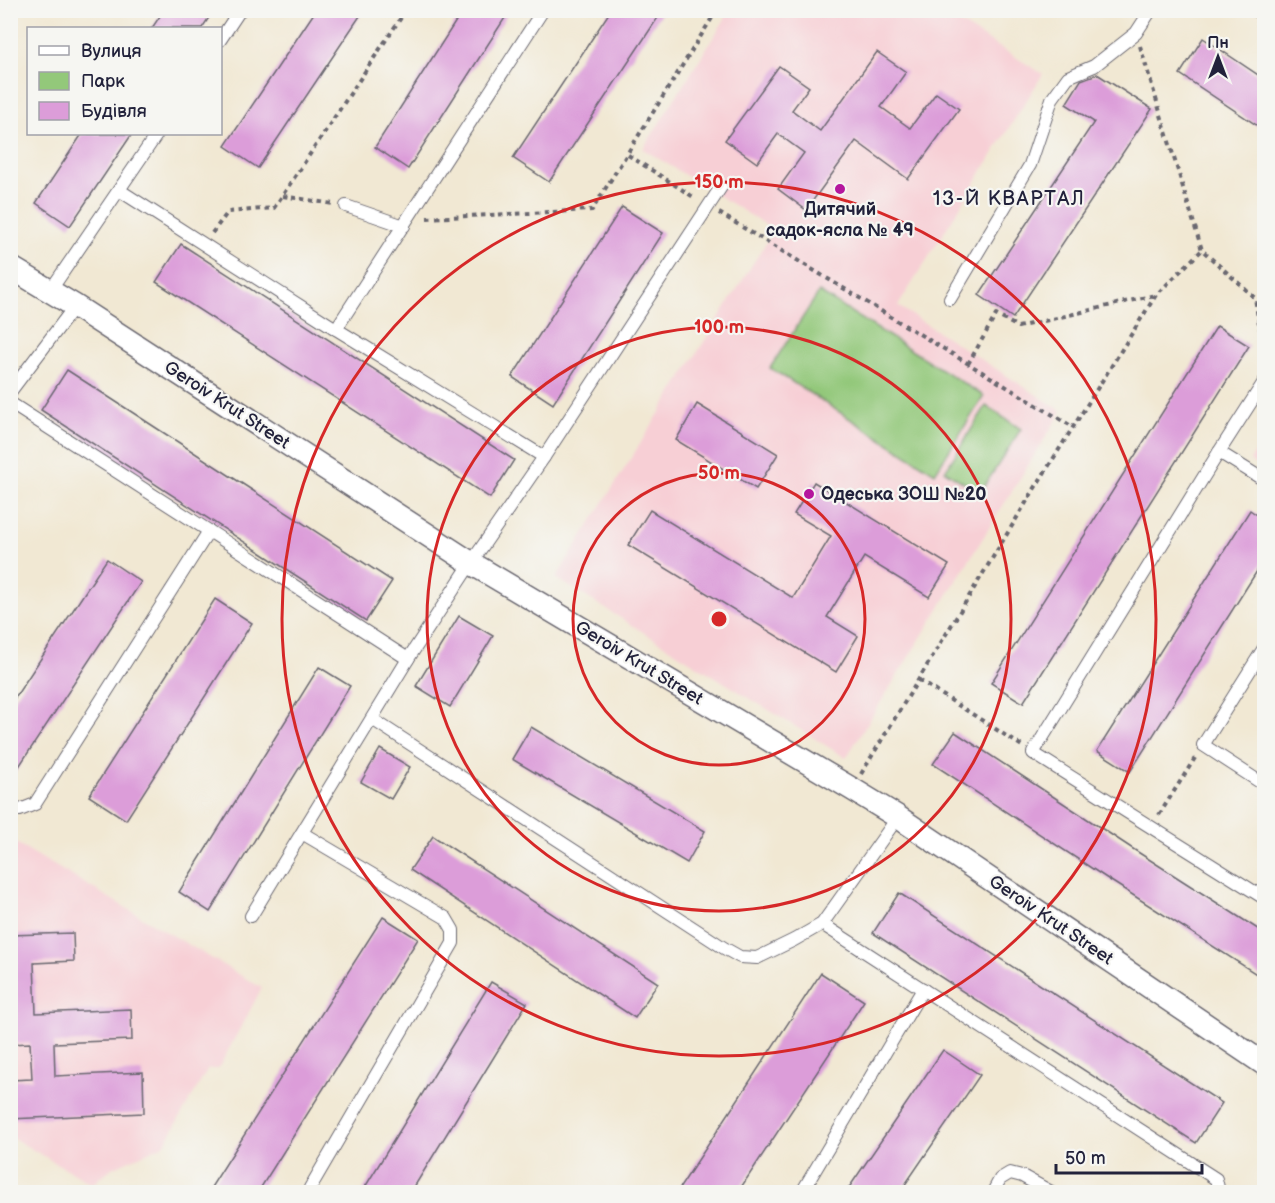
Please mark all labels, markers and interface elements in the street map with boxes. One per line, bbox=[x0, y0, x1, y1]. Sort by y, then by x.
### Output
legend bbox=[27, 27, 222, 135]
north arrow bbox=[1188, 27, 1248, 87]
text: Пн bbox=[1207, 34, 1229, 53]
text: Вулиця bbox=[81, 41, 142, 62]
text: Парк bbox=[81, 71, 125, 92]
text: Будівля bbox=[81, 101, 147, 122]
text: 150 m bbox=[694, 172, 744, 193]
marker: Дитячий садок-ясла № 49 bbox=[833, 182, 847, 196]
district label: 13-Й КВАРТАЛ bbox=[933, 187, 1085, 211]
place label: Дитячий садок-ясла № 49 bbox=[766, 199, 914, 241]
text: 100 m bbox=[694, 317, 744, 338]
street label: Geroiv Krut Street bbox=[160, 357, 294, 454]
text: 50 m bbox=[698, 463, 740, 484]
place label: Одеська ЗОШ №20 bbox=[821, 484, 986, 505]
marker: Одеська ЗОШ №20 bbox=[802, 487, 816, 501]
centre of rings bbox=[709, 609, 729, 629]
street label: Geroiv Krut Street bbox=[571, 617, 707, 710]
street label: Geroiv Krut Street bbox=[985, 871, 1117, 970]
scale bar bbox=[1056, 1137, 1202, 1175]
text: 50 m bbox=[1065, 1148, 1106, 1169]

